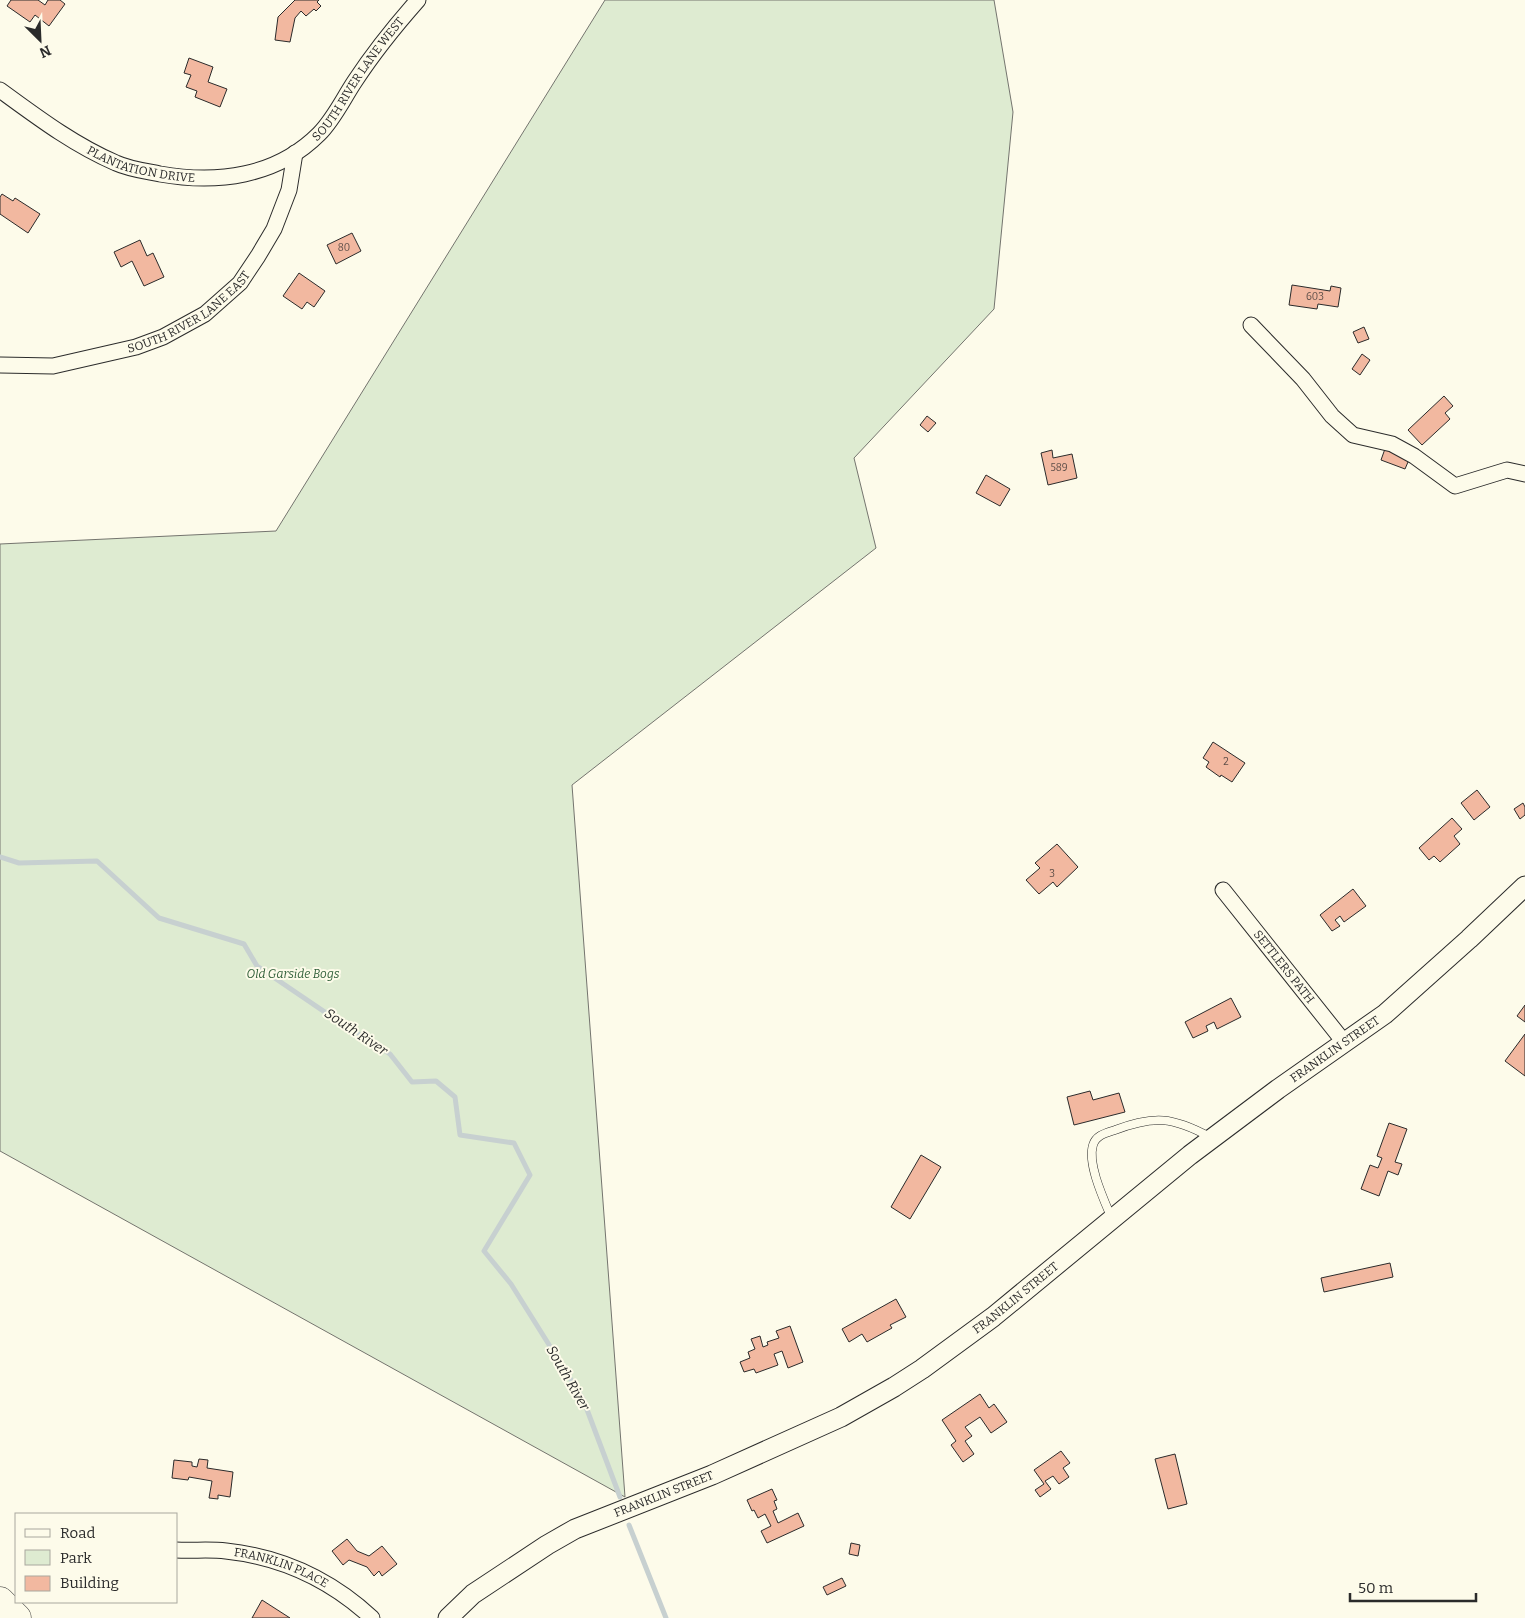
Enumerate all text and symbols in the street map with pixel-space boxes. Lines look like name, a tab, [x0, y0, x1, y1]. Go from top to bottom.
north arrow	[15, 15, 65, 65]
street label: SOUTH RIVER LANE WEST	[309, 15, 407, 144]
text: N	[37, 41, 53, 61]
street label: PLANTATION DRIVE	[84, 143, 195, 185]
house number: 80	[338, 242, 350, 254]
street label: SOUTH RIVER LANE EAST	[126, 268, 253, 356]
house number: 603	[1306, 291, 1324, 303]
house number: 589	[1050, 462, 1068, 474]
house number: 2	[1223, 756, 1229, 768]
house number: 3	[1049, 868, 1055, 880]
street label: SETTLERS PATH	[1251, 927, 1317, 1006]
park label: Old Garside Bogs	[247, 967, 340, 981]
water label: South River	[321, 1005, 392, 1060]
street label: FRANKLIN STREET	[1288, 1013, 1382, 1085]
street label: FRANKLIN STREET	[970, 1259, 1061, 1336]
water label: South River	[543, 1343, 594, 1415]
street label: FRANKLIN STREET	[612, 1468, 715, 1520]
legend	[15, 1513, 178, 1603]
text: Road	[60, 1524, 95, 1542]
street label: FRANKLIN PLACE	[233, 1545, 331, 1591]
text: Park	[60, 1549, 92, 1567]
scale bar	[1350, 1570, 1476, 1602]
text: Building	[60, 1574, 119, 1592]
text: 50 m	[1358, 1579, 1394, 1597]

